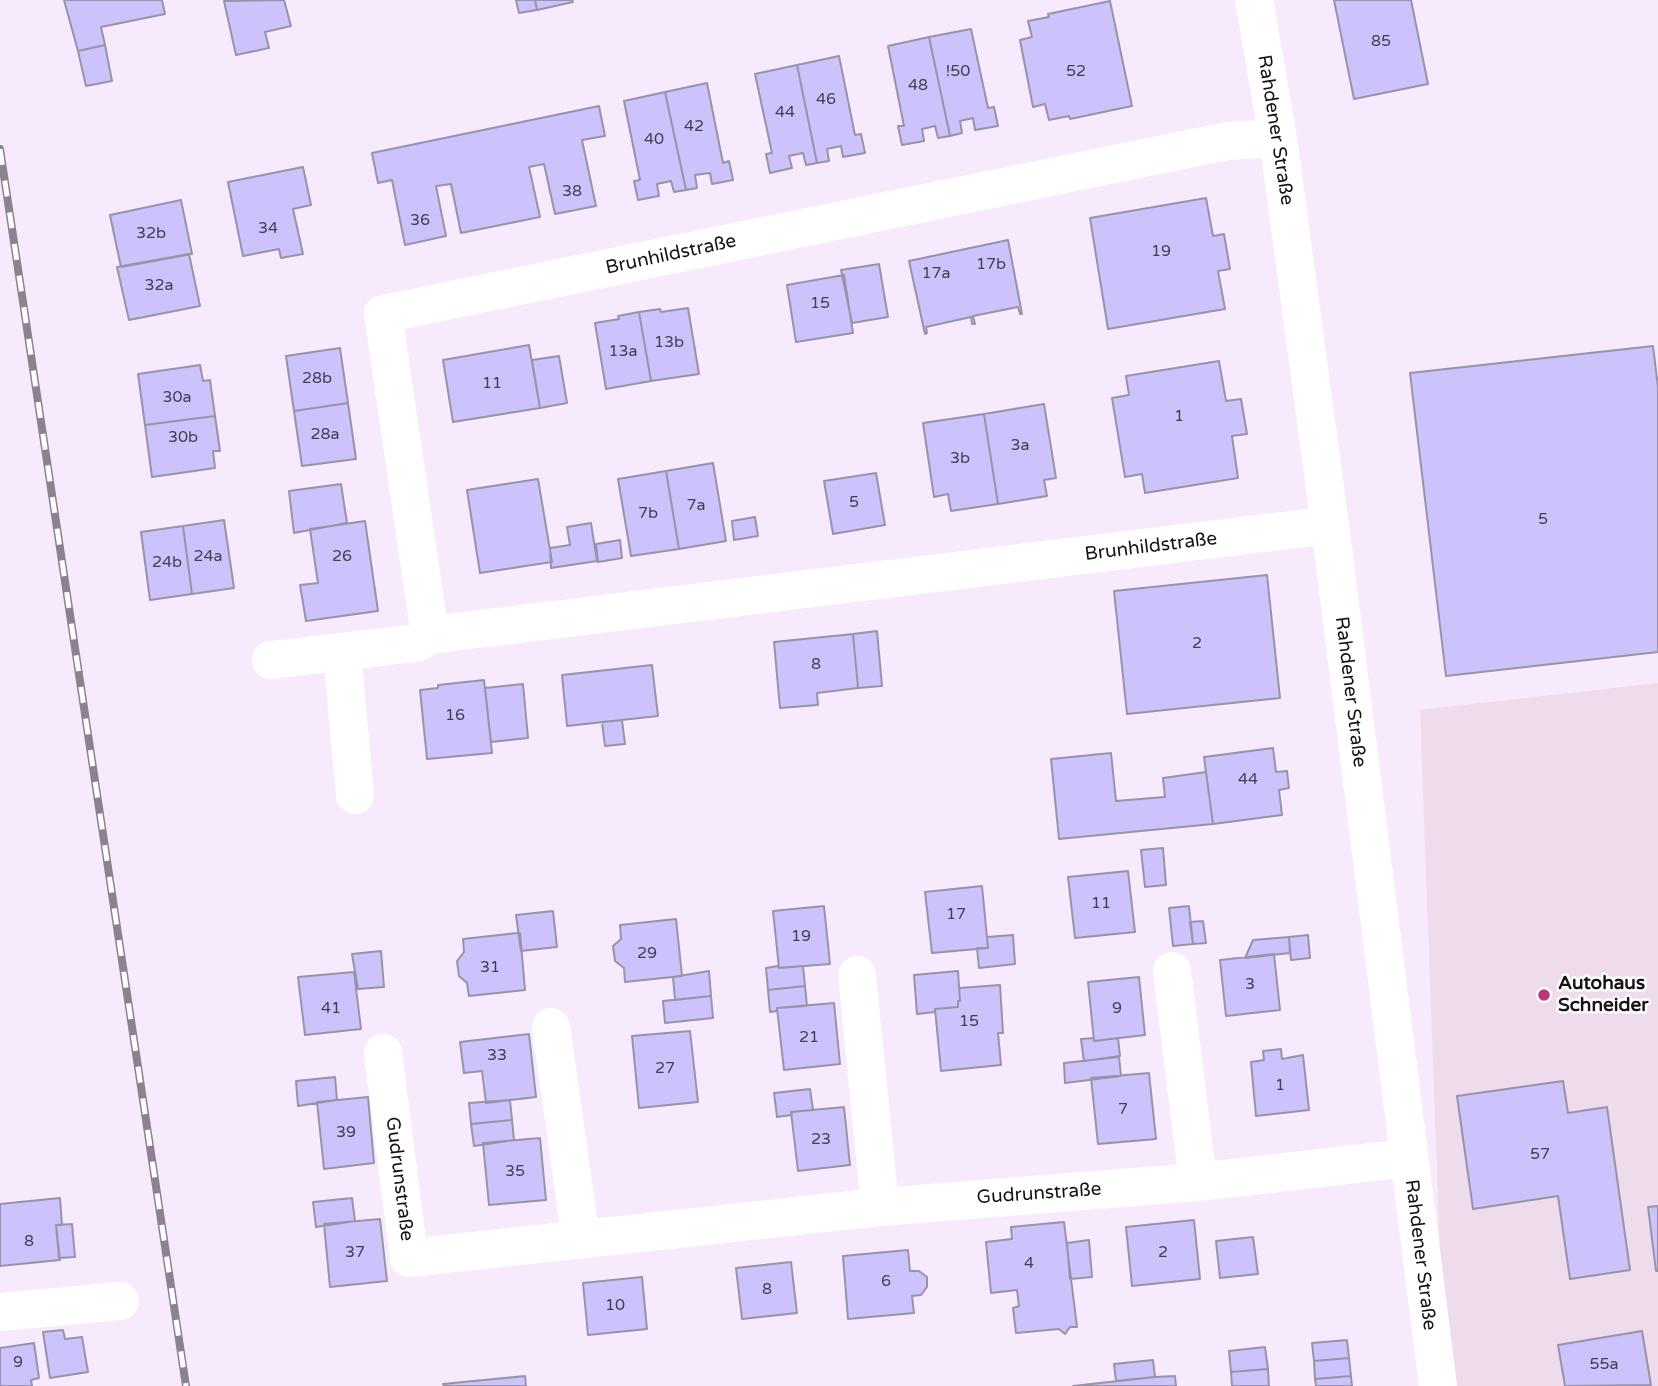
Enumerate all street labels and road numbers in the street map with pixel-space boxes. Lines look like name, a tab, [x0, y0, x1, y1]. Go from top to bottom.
street label: Rahdener Straße	[1252, 53, 1298, 207]
street label: Brunhildstraße	[604, 230, 738, 280]
street label: Brunhildstraße	[1084, 528, 1218, 566]
street label: Rahdener Straße	[1329, 615, 1371, 769]
street label: Gudrunstraße	[380, 1116, 418, 1242]
street label: Gudrunstraße	[976, 1178, 1102, 1210]
street label: Rahdener Straße	[1399, 1178, 1441, 1332]

